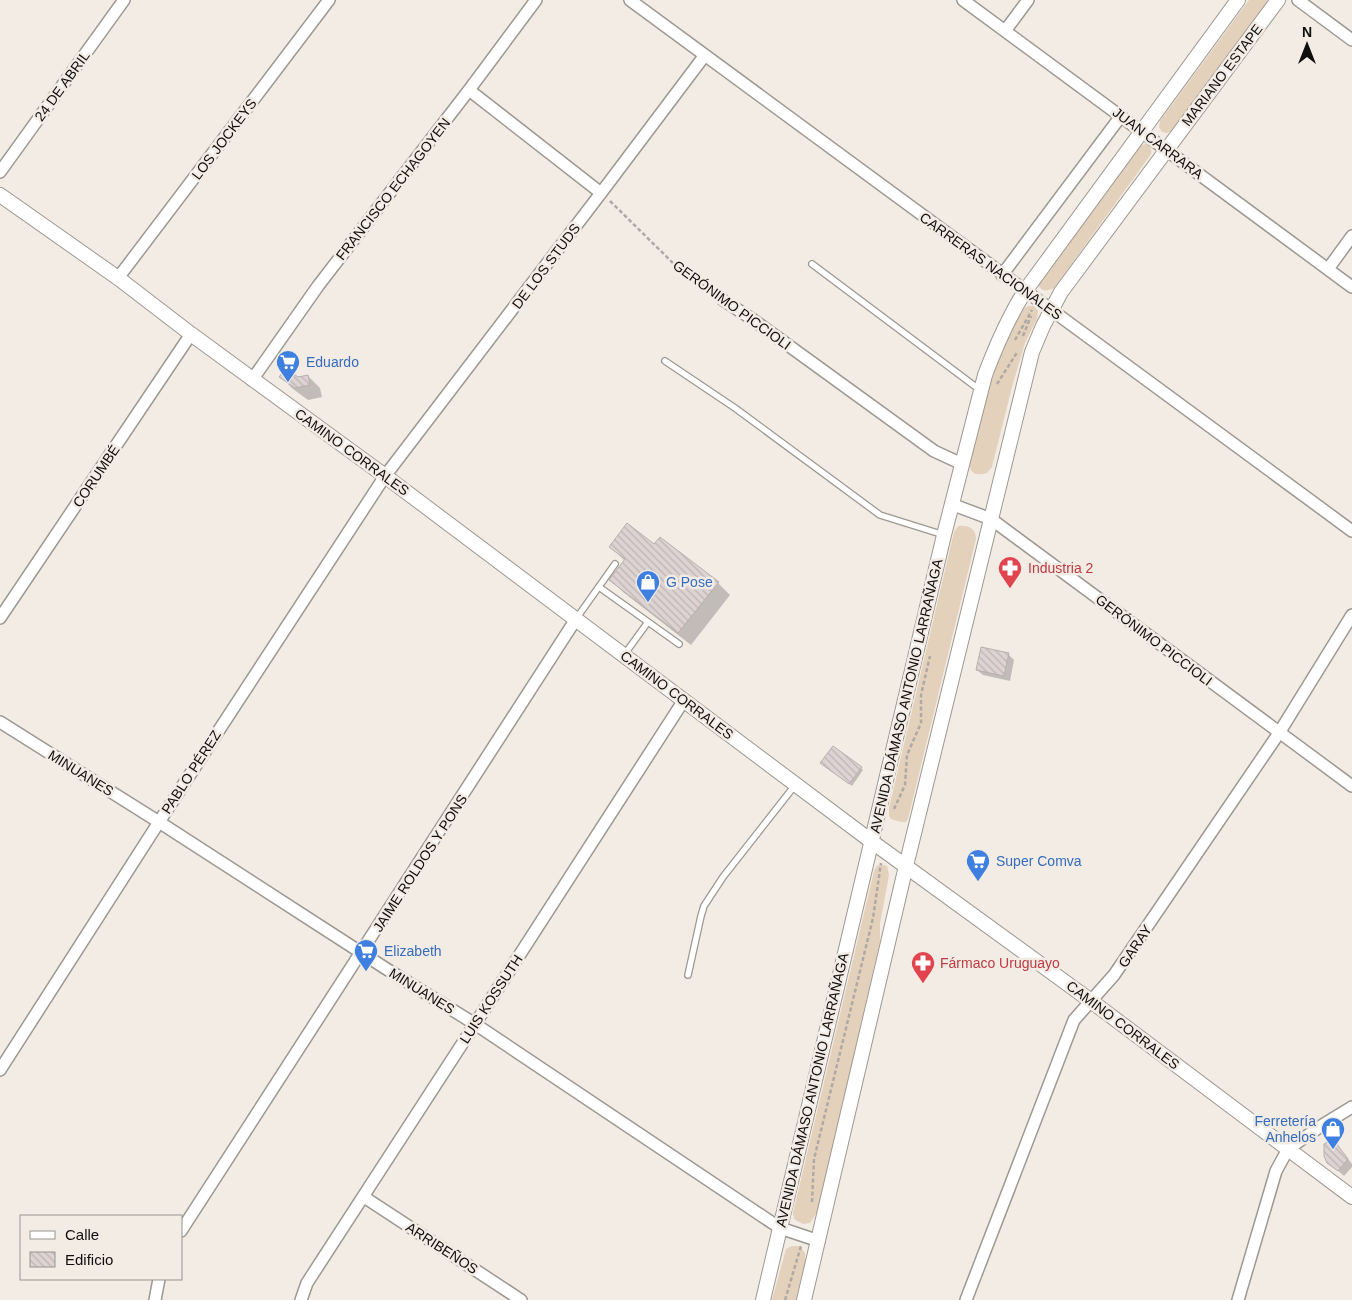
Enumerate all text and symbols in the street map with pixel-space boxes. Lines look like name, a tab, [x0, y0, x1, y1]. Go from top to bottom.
north arrow	[1282, 20, 1332, 70]
street label: MARIANO ESTAPE	[1178, 21, 1266, 129]
text: N	[1302, 24, 1312, 40]
street label: 24 DE ABRIL	[31, 48, 93, 124]
street label: LOS JOCKEYS	[188, 95, 260, 183]
street label: JUAN CARRARA	[1110, 104, 1207, 183]
street label: FRANCISCO ECHAGOYEN	[333, 115, 453, 263]
street label: CARRERAS NACIONALES	[917, 209, 1065, 323]
street label: DE LOS STUDS	[509, 220, 583, 312]
street label: GERÓNIMO PICCIOLI	[670, 257, 794, 353]
supermarket icon: Eduardo	[275, 349, 301, 383]
place label: Eduardo	[306, 354, 359, 370]
street label: CAMINO CORRALES	[292, 405, 412, 499]
street label: CORUMBÉ	[69, 442, 123, 510]
pharmacy icon: Industria 2	[997, 555, 1023, 589]
street label: AVENIDA DÁMASO ANTONIO LARRAÑAGA	[867, 557, 946, 835]
place label: Industria 2	[1028, 560, 1094, 576]
shop icon: G Pose	[635, 569, 661, 603]
place label: G Pose	[666, 574, 713, 590]
street label: GERÓNIMO PICCIOLI	[1093, 591, 1215, 689]
street label: CAMINO CORRALES	[618, 647, 736, 743]
street label: PABLO PÉREZ	[158, 727, 224, 817]
street label: MINUANES	[45, 747, 117, 799]
street label: JAIME ROLDOS Y PONS	[370, 791, 470, 935]
supermarket icon: Super Comva	[965, 848, 991, 882]
place label: Super Comva	[996, 853, 1082, 869]
street label: GARAY	[1115, 921, 1155, 970]
supermarket icon: Elizabeth	[353, 938, 379, 972]
place label: Elizabeth	[384, 943, 442, 959]
pharmacy icon: Fármaco Uruguayo	[910, 950, 936, 984]
street label: AVENIDA DÁMASO ANTONIO LARRAÑAGA	[773, 951, 852, 1229]
street label: LUIS KOSSUTH	[456, 952, 526, 1046]
place label: Fármaco Uruguayo	[940, 955, 1060, 971]
street label: MINUANES	[386, 965, 458, 1017]
street label: CAMINO CORRALES	[1064, 977, 1182, 1073]
place label: Ferretería Anhelos	[1255, 1113, 1316, 1145]
shop icon: Ferretería Anhelos	[1320, 1116, 1346, 1150]
legend	[20, 1215, 182, 1280]
street label: ARRIBEÑOS	[403, 1219, 481, 1277]
text: Calle	[65, 1226, 99, 1243]
text: Edificio	[65, 1251, 113, 1268]

